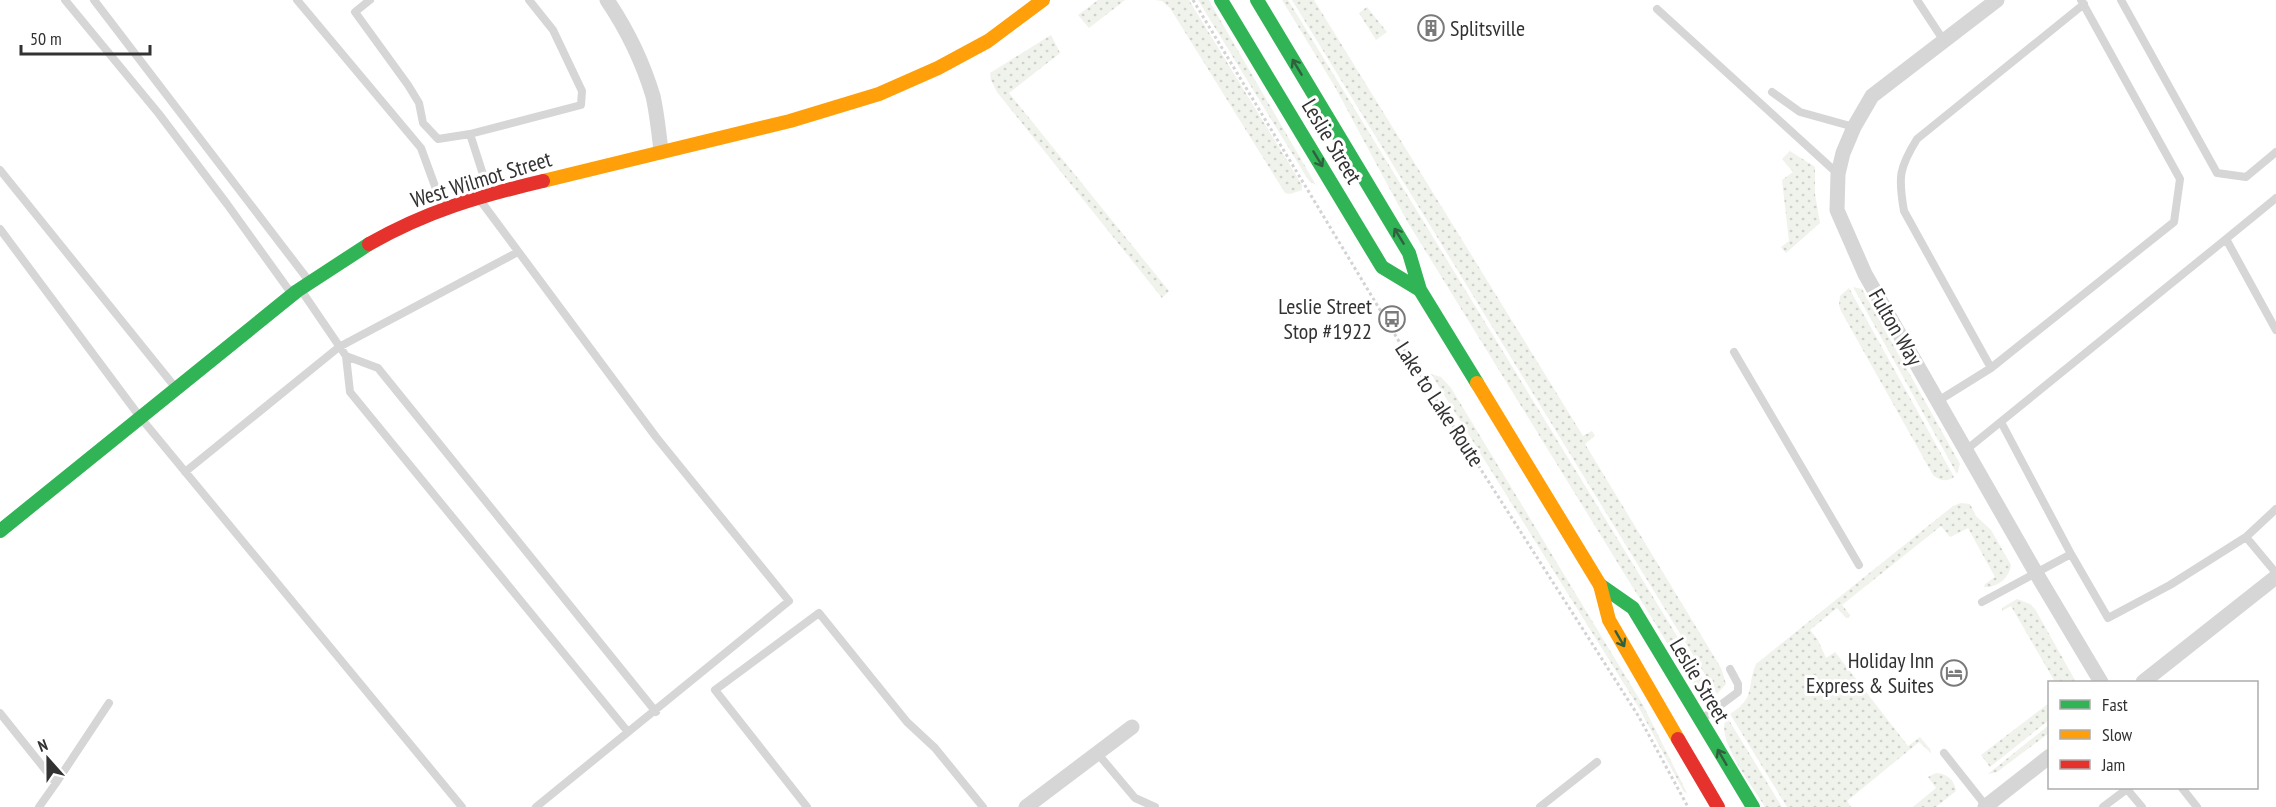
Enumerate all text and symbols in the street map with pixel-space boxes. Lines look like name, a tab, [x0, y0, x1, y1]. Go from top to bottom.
building icon: Splitsville	[1416, 13, 1446, 43]
place label: Splitsville	[1450, 14, 1525, 42]
scale bar	[21, 18, 150, 56]
text: 50 m	[30, 27, 62, 50]
one-way arrow	[1291, 59, 1303, 76]
street label: Leslie Street	[1296, 94, 1368, 188]
street label: West Wilmot Street	[407, 144, 555, 214]
one-way arrow	[1313, 150, 1324, 168]
one-way arrow	[1392, 228, 1404, 245]
street label: Fulton Way	[1863, 284, 1930, 371]
place label: Leslie Street Stop #1922	[1278, 292, 1372, 345]
bus stop icon: Leslie Street Stop #1922	[1377, 304, 1407, 334]
street label: Lake to Lake Route	[1389, 336, 1491, 472]
one-way arrow	[1614, 630, 1626, 647]
street label: Leslie Street	[1664, 633, 1736, 727]
place label: Holiday Inn Express & Suites	[1806, 646, 1934, 699]
hotel icon: Holiday Inn Express & Suites	[1939, 658, 1969, 688]
legend	[2048, 681, 2258, 789]
text: Fast	[2102, 693, 2128, 716]
text: Slow	[2102, 723, 2133, 746]
north arrow	[18, 729, 78, 789]
text: N	[35, 734, 50, 756]
one-way arrow	[1716, 749, 1728, 766]
text: Jam	[2101, 753, 2125, 776]

